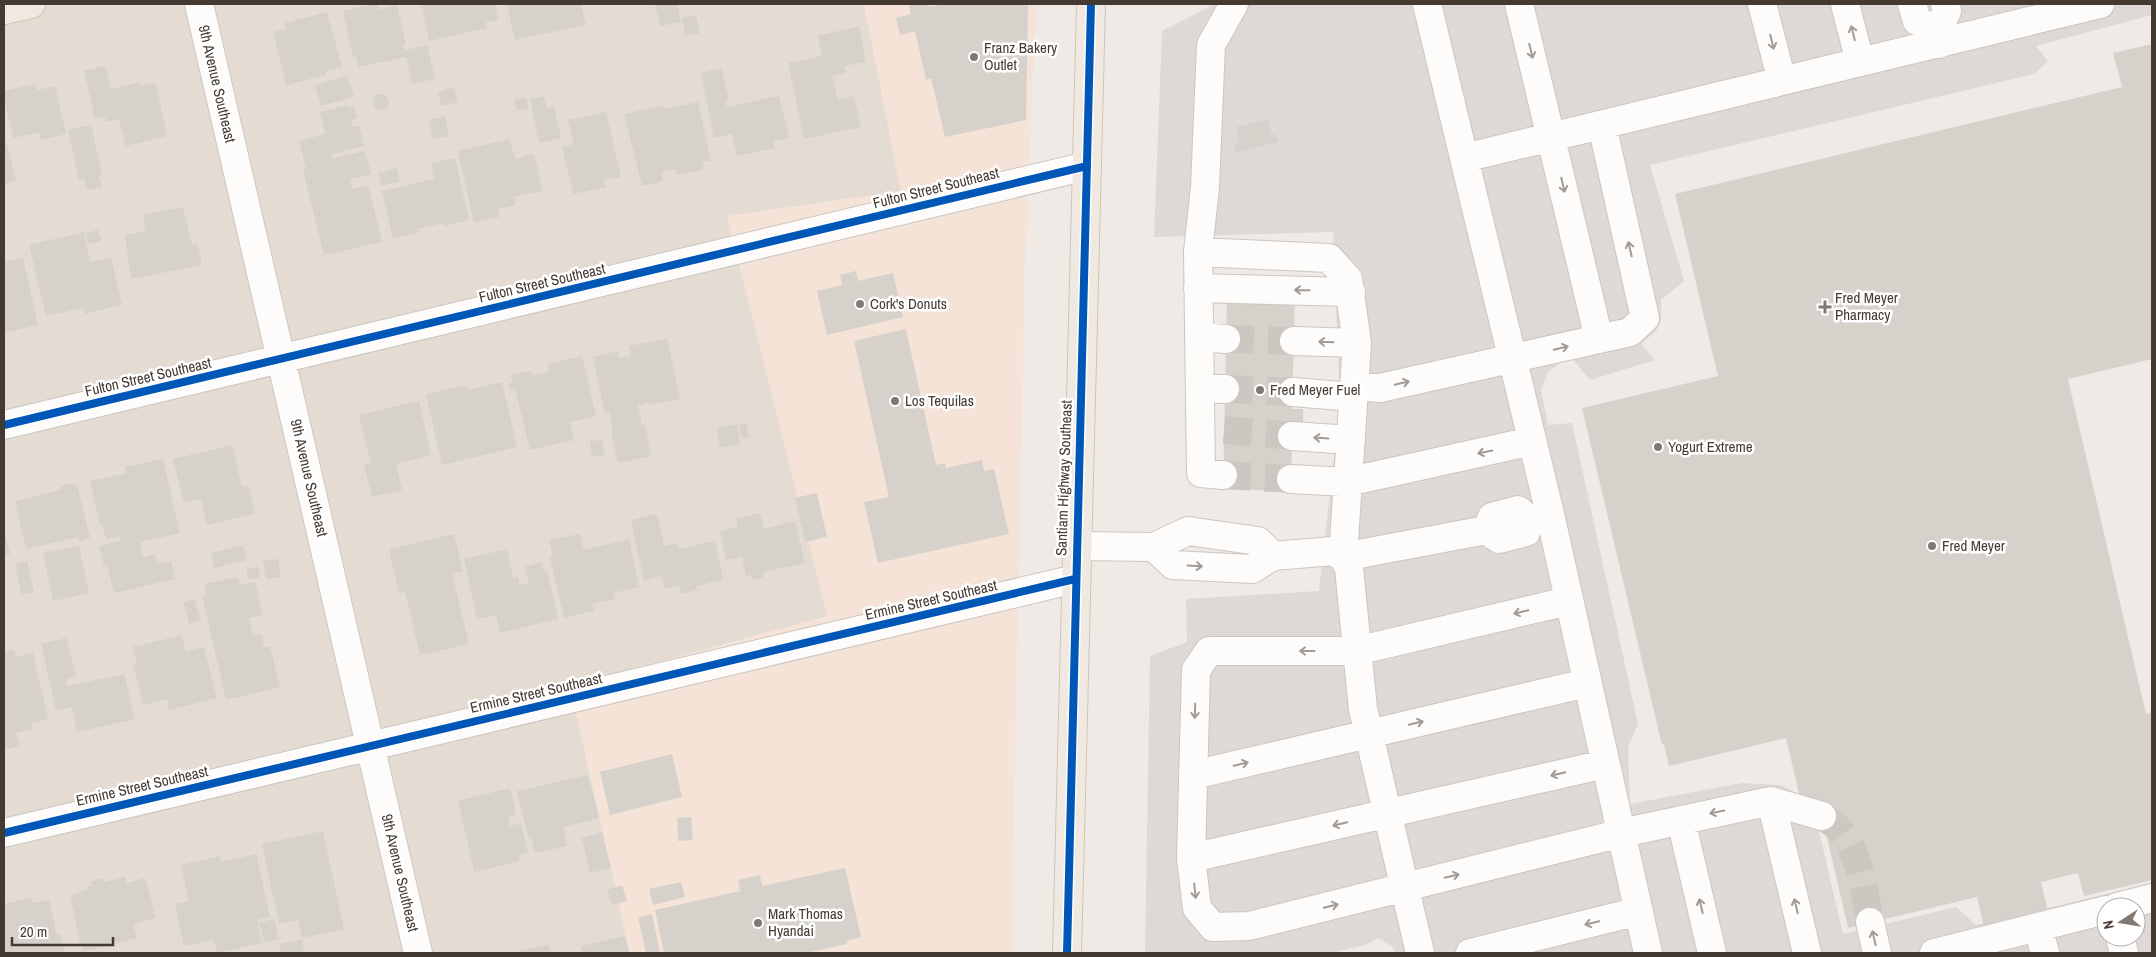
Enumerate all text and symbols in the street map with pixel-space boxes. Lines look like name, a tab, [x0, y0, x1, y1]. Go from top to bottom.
street label: 9th Avenue Southeast	[194, 23, 241, 145]
one-way arrow	[1848, 26, 1857, 42]
one-way arrow	[1768, 34, 1777, 50]
place label: Franz Bakery Outlet	[984, 37, 1058, 75]
one-way arrow	[1527, 43, 1536, 59]
marker: Franz Bakery Outlet	[968, 51, 980, 63]
street label: Fulton Street Southeast	[871, 162, 1002, 213]
one-way arrow	[1559, 176, 1568, 192]
one-way arrow	[1625, 241, 1634, 257]
street label: Fulton Street Southeast	[477, 258, 608, 307]
one-way arrow	[1294, 286, 1310, 295]
place label: Fred Meyer Pharmacy	[1835, 287, 1898, 325]
place label: Cork's Donuts	[870, 293, 947, 314]
marker: Cork's Donuts	[854, 298, 866, 310]
marker: Fred Meyer Pharmacy	[1819, 301, 1831, 313]
one-way arrow	[1318, 337, 1334, 347]
one-way arrow	[1552, 342, 1568, 352]
street label: Fulton Street Southeast	[83, 352, 214, 401]
one-way arrow	[1394, 378, 1410, 387]
place label: Fred Meyer Fuel	[1270, 379, 1360, 400]
marker: Fred Meyer Fuel	[1254, 384, 1266, 396]
place label: Los Tequilas	[905, 390, 974, 411]
marker: Los Tequilas	[889, 395, 901, 407]
street label: Santiam Highway Southeast	[1050, 399, 1077, 556]
street label: 9th Avenue Southeast	[286, 417, 333, 539]
one-way arrow	[1314, 433, 1330, 442]
place label: Yogurt Extreme	[1668, 436, 1753, 457]
marker: Yogurt Extreme	[1652, 441, 1664, 453]
one-way arrow	[1477, 448, 1493, 457]
place label: Fred Meyer	[1942, 535, 2005, 556]
marker: Fred Meyer	[1926, 540, 1938, 552]
one-way arrow	[1187, 562, 1203, 571]
street label: Ermine Street Southeast	[863, 574, 999, 625]
one-way arrow	[1513, 608, 1529, 617]
one-way arrow	[1299, 646, 1316, 656]
street label: Ermine Street Southeast	[468, 667, 604, 718]
one-way arrow	[1190, 703, 1200, 719]
one-way arrow	[1408, 718, 1424, 727]
one-way arrow	[1232, 759, 1248, 768]
street label: Ermine Street Southeast	[74, 760, 210, 811]
one-way arrow	[1550, 770, 1566, 779]
one-way arrow	[1710, 808, 1726, 817]
street label: 9th Avenue Southeast	[377, 812, 424, 934]
one-way arrow	[1332, 820, 1348, 829]
one-way arrow	[1444, 871, 1460, 880]
one-way arrow	[1190, 883, 1200, 899]
north arrow	[2096, 897, 2146, 947]
one-way arrow	[1696, 898, 1705, 914]
one-way arrow	[1791, 898, 1800, 914]
one-way arrow	[1322, 901, 1338, 910]
place label: Mark Thomas Hyandai	[768, 903, 843, 941]
scale bar	[12, 914, 114, 946]
marker: Mark Thomas Hyandai	[752, 917, 764, 929]
one-way arrow	[1584, 919, 1600, 928]
text: N	[2099, 919, 2118, 931]
text: 20 m	[20, 921, 47, 942]
one-way arrow	[1869, 930, 1878, 946]

